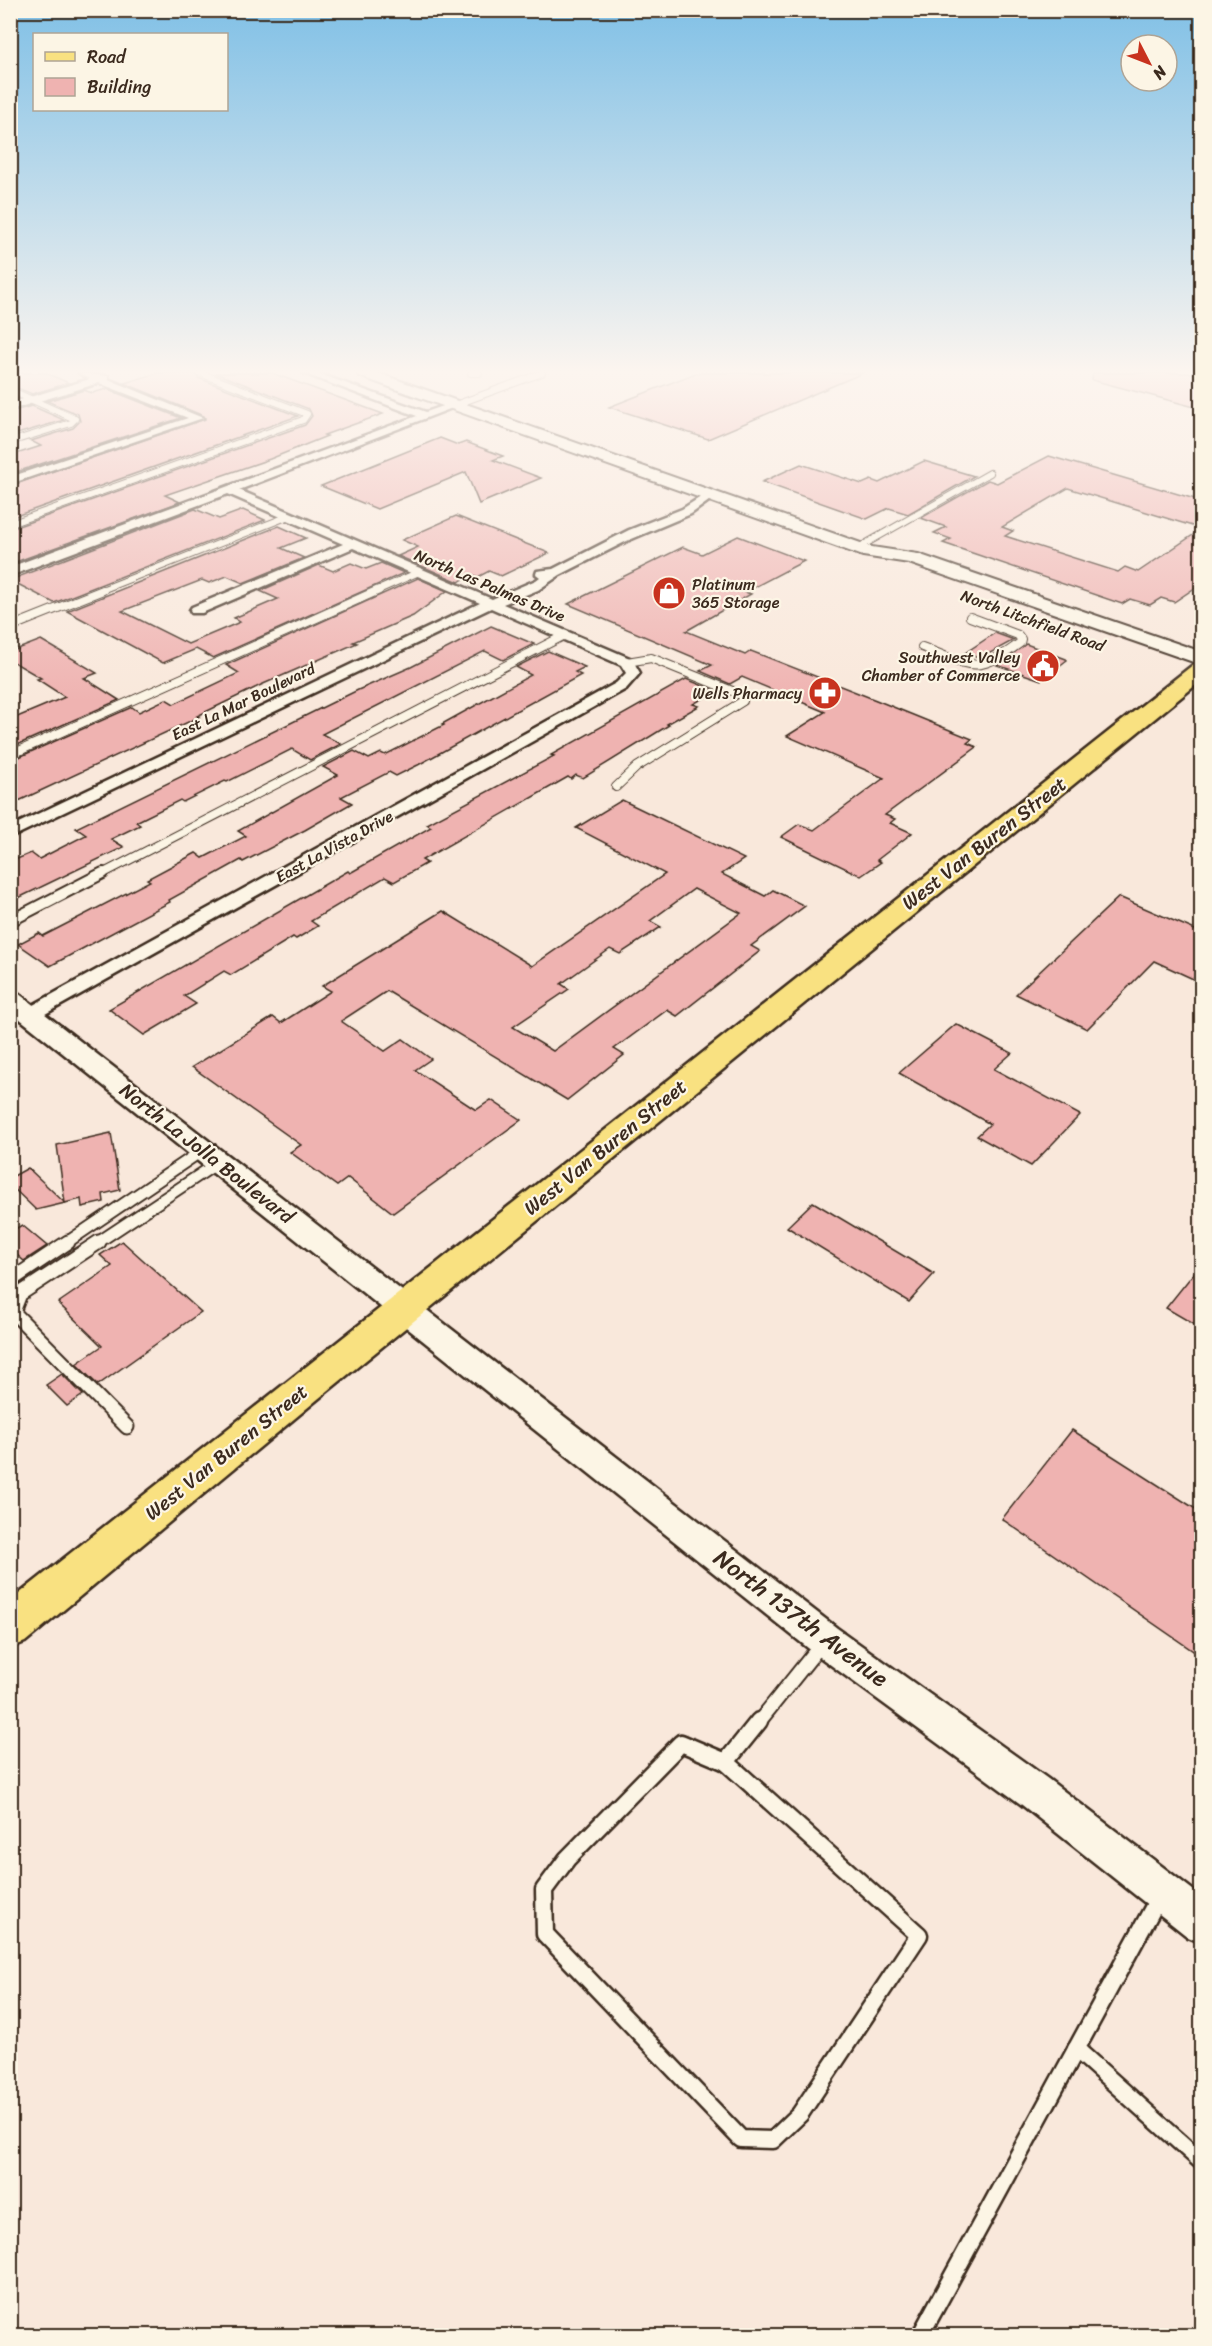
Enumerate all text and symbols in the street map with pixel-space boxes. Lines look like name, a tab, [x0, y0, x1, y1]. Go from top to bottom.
legend	[33, 33, 228, 111]
north arrow	[1119, 33, 1179, 93]
text: Road	[87, 41, 127, 73]
text: N	[1145, 58, 1175, 87]
text: Building	[87, 71, 151, 103]
street label: North Las Palmas Drive	[410, 541, 570, 630]
place label: Platinum 365 Storage	[692, 570, 780, 617]
shop icon: Platinum 365 Storage	[651, 575, 687, 611]
street label: North Litchfield Road	[957, 581, 1110, 661]
place label: Southwest Valley Chamber of Commerce	[862, 643, 1021, 690]
public building icon: Southwest Valley Chamber of Commerce	[1025, 648, 1061, 684]
street label: East La Mar Boulevard	[166, 653, 322, 749]
pharmacy icon: Wells Pharmacy	[807, 675, 843, 711]
place label: Wells Pharmacy	[693, 679, 803, 708]
street label: West Van Buren Street	[894, 767, 1075, 919]
street label: East La Vista Drive	[270, 802, 399, 891]
street label: West Van Buren Street	[516, 1070, 695, 1225]
street label: North La Jolla Boulevard	[111, 1074, 303, 1234]
street label: West Van Buren Street	[137, 1375, 316, 1530]
street label: North 137th Avenue	[704, 1538, 898, 1699]

